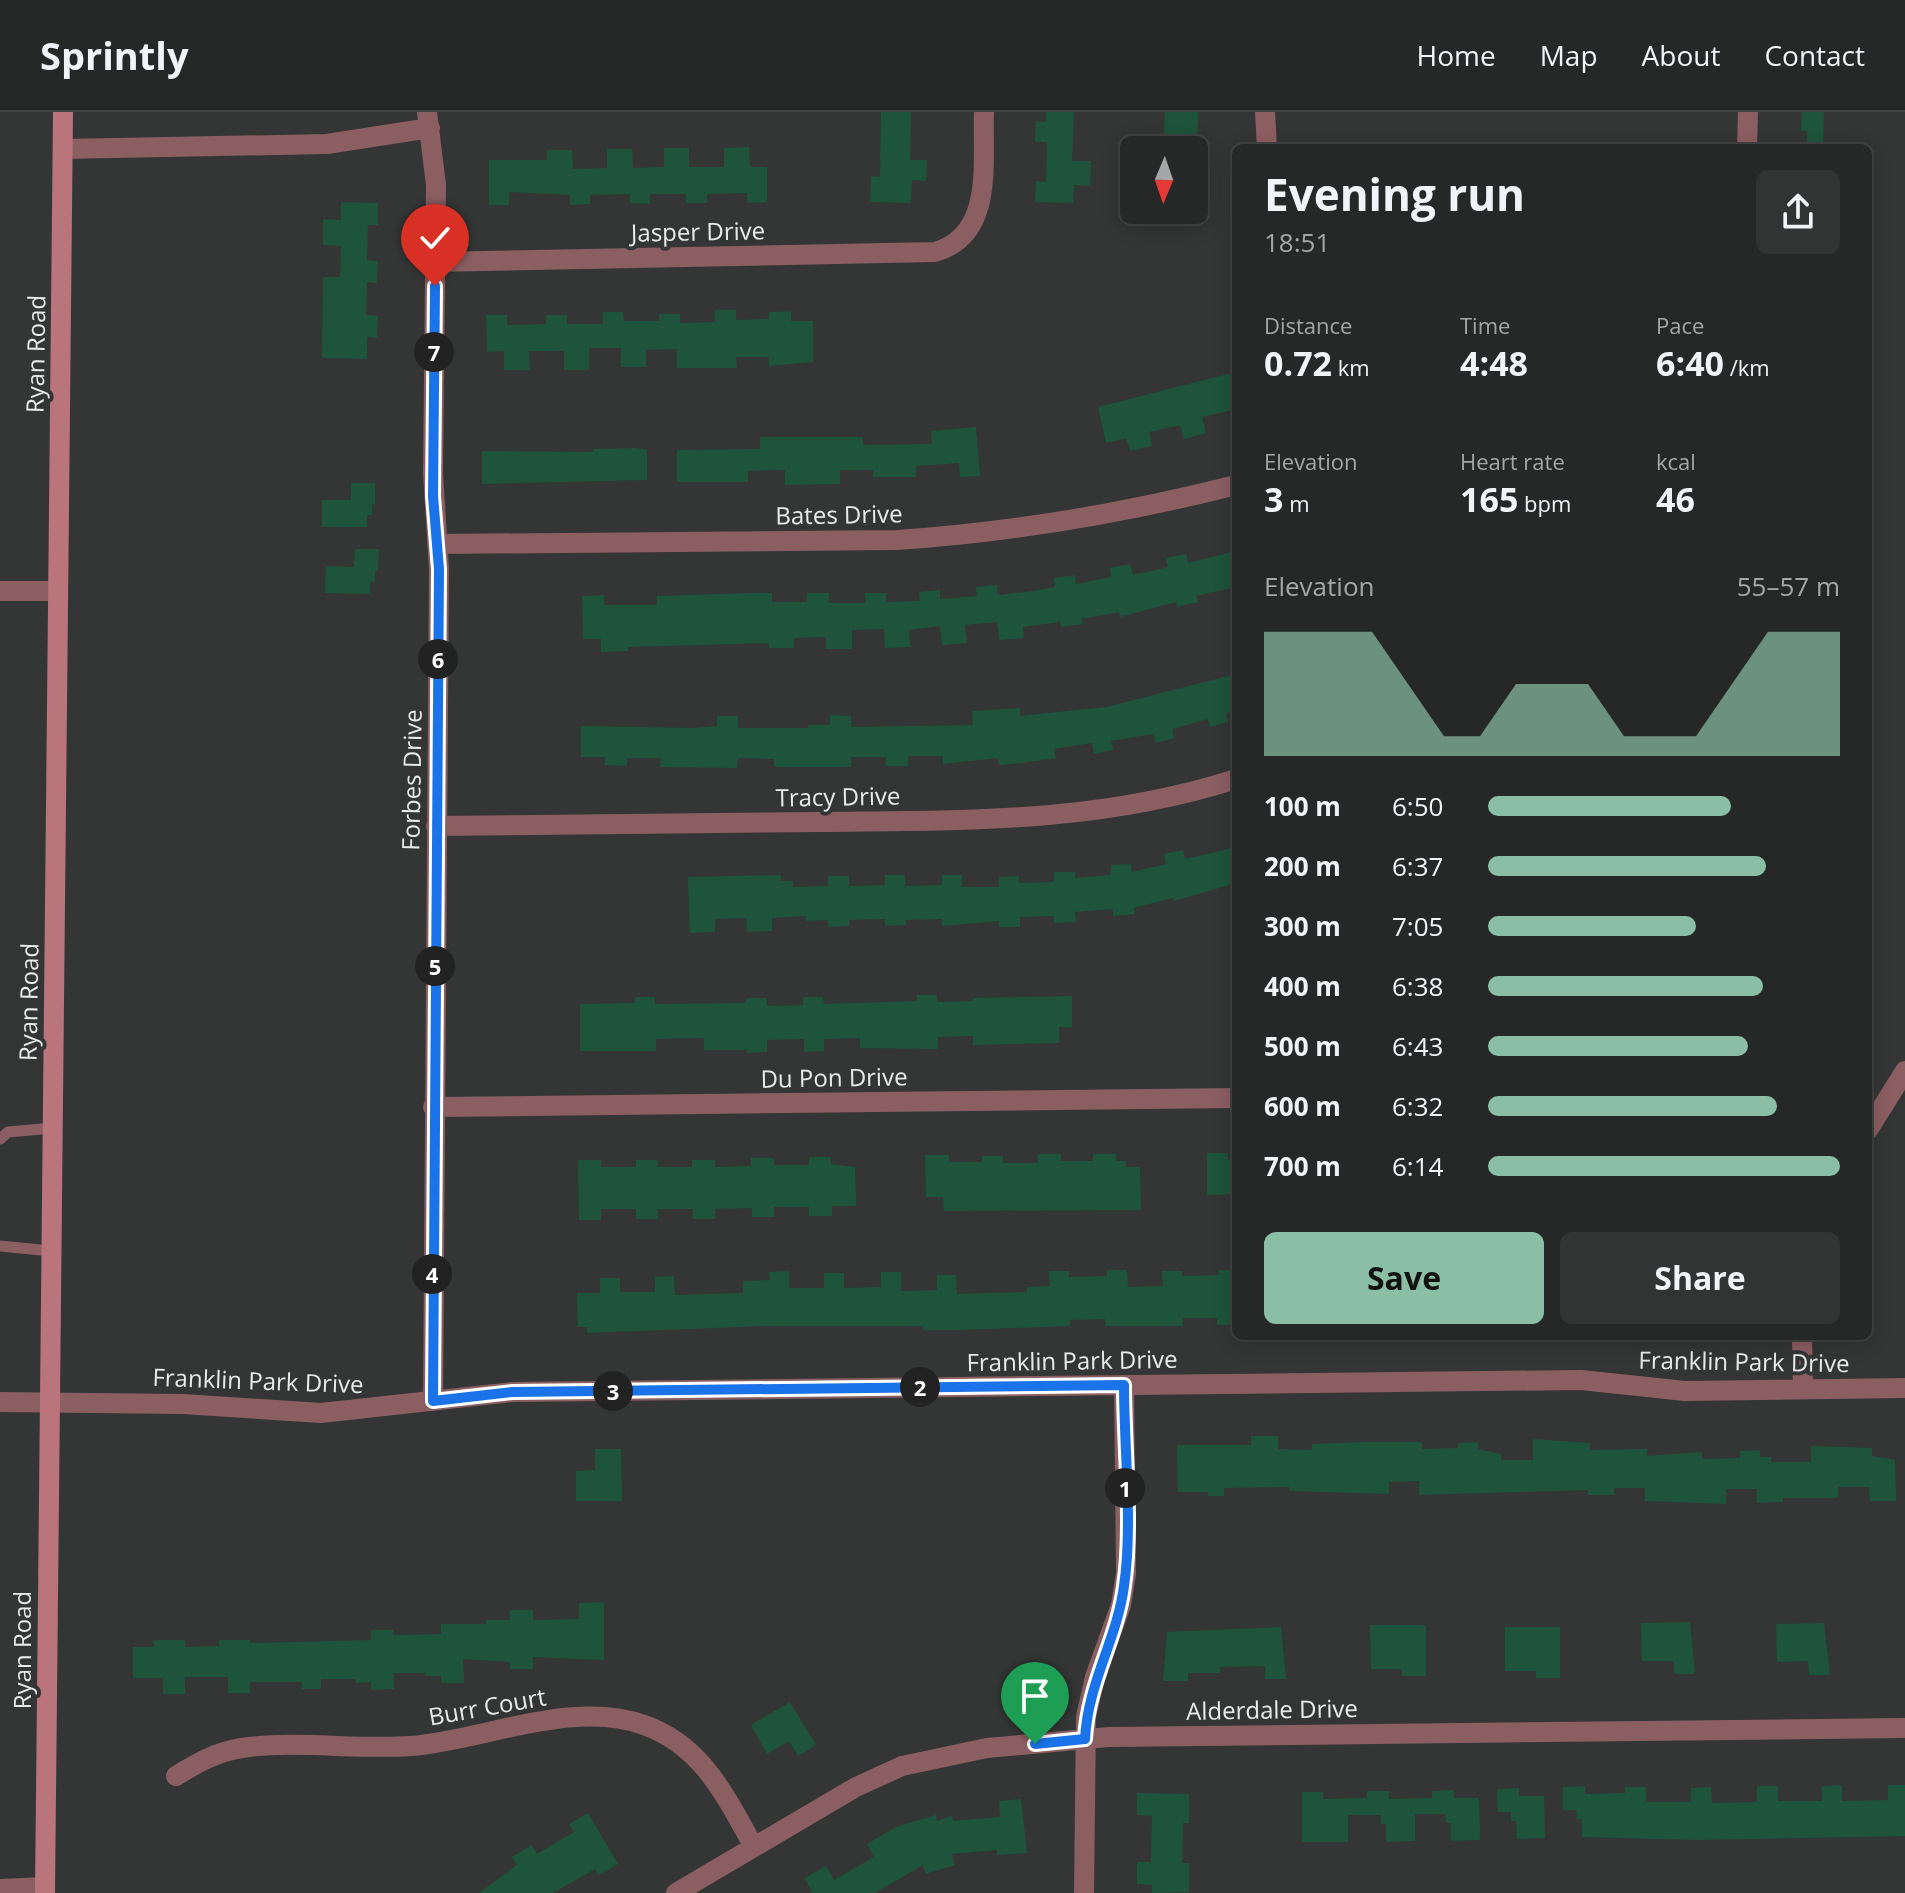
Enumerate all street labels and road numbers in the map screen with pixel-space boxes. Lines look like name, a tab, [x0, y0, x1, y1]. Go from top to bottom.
street label: Jasper Drive	[629, 213, 765, 249]
street label: Ryan Road	[17, 295, 53, 413]
street label: Bates Drive	[775, 496, 903, 532]
street label: Forbes Drive	[393, 709, 429, 851]
street label: Tracy Drive	[775, 778, 901, 814]
street label: Ryan Road	[10, 943, 46, 1061]
street label: Du Pon Drive	[760, 1059, 908, 1095]
street label: Franklin Park Drive	[966, 1342, 1178, 1378]
street label: Franklin Park Drive	[1638, 1343, 1850, 1379]
street label: Franklin Park Drive	[152, 1360, 364, 1400]
street label: Ryan Road	[5, 1591, 38, 1709]
street label: Burr Court	[426, 1679, 548, 1733]
street label: Alderdale Drive	[1186, 1691, 1358, 1727]

